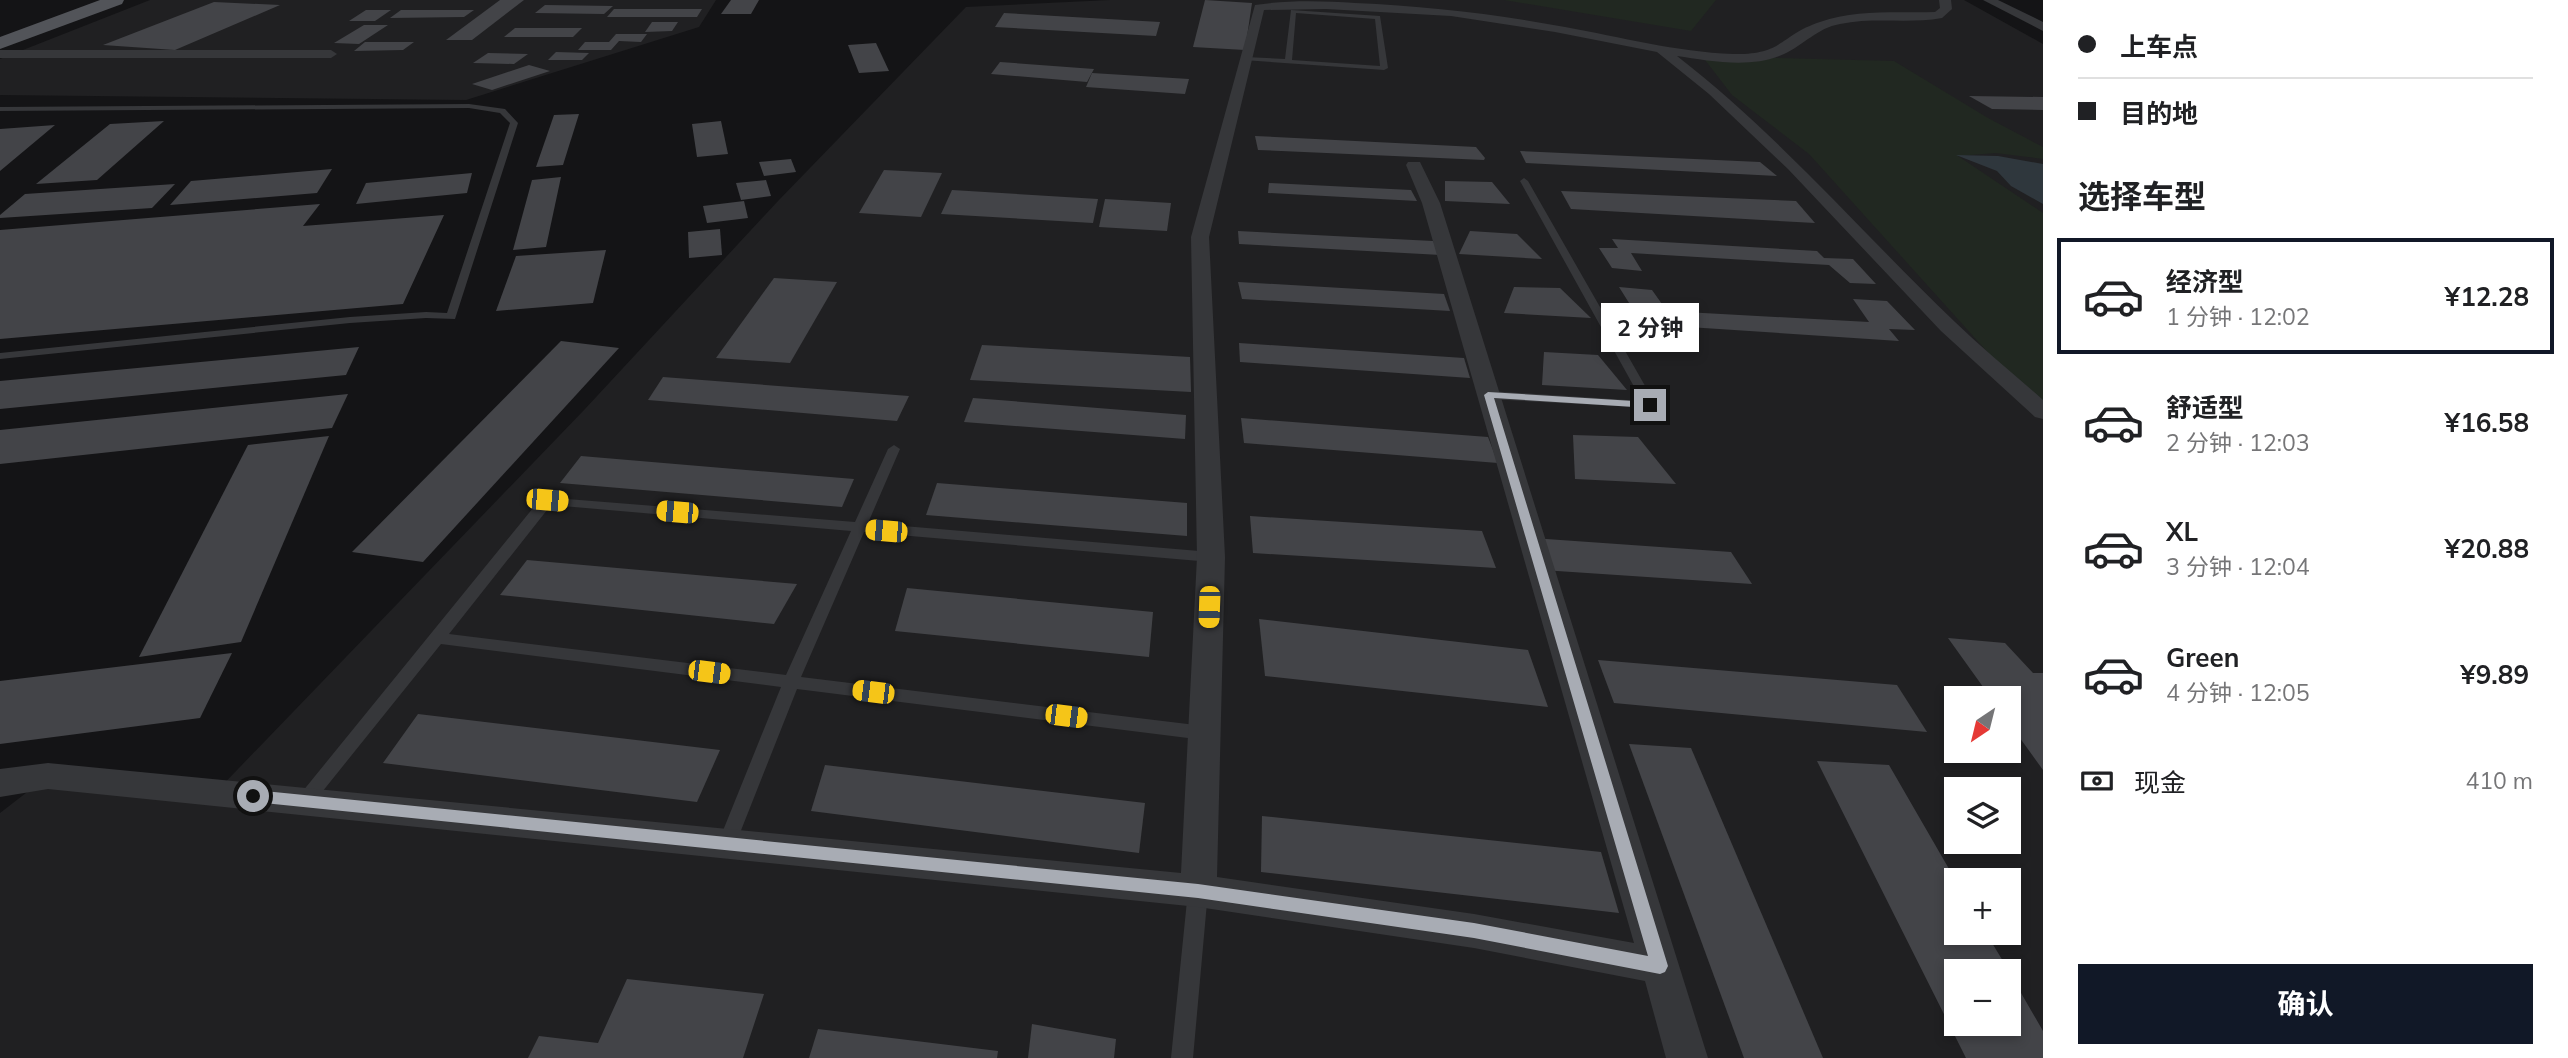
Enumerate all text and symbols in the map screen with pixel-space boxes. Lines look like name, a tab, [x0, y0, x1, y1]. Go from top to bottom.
text: 上车点	[2120, 30, 2198, 63]
text: 目的地	[2120, 97, 2198, 130]
text: 选择车型	[2078, 176, 2206, 216]
icon: car	[2082, 265, 2145, 328]
text: 经济型	[2166, 265, 2244, 298]
text: ¥12.28	[2445, 280, 2529, 313]
text: 1 分钟 · 12:02	[2166, 302, 2310, 331]
callout: 2 分钟	[1601, 304, 1699, 352]
text: 2 分钟	[1617, 313, 1683, 342]
route end	[1634, 389, 1666, 421]
icon: car	[2082, 391, 2145, 454]
text: 舒适型	[2166, 391, 2244, 424]
text: ¥16.58	[2445, 406, 2529, 439]
text: 2 分钟 · 12:03	[2166, 428, 2310, 457]
car	[526, 488, 569, 512]
car	[656, 500, 699, 524]
text: XL	[2166, 515, 2198, 548]
icon: car	[2082, 517, 2145, 580]
car	[865, 519, 908, 543]
text: ¥20.88	[2445, 532, 2529, 565]
text: 3 分钟 · 12:04	[2166, 552, 2310, 581]
car	[1198, 586, 1221, 628]
text: Green	[2166, 641, 2239, 674]
icon: car	[2082, 643, 2145, 706]
text: ¥9.89	[2460, 658, 2529, 691]
car	[687, 659, 732, 685]
text: 4 分钟 · 12:05	[2166, 678, 2310, 707]
car	[851, 679, 896, 705]
north arrow	[1944, 686, 2021, 763]
map controls	[1944, 686, 2021, 1036]
car	[1044, 703, 1089, 729]
icon: cash	[2078, 762, 2116, 800]
text: 现金	[2134, 766, 2186, 799]
text: 410 m	[2465, 766, 2533, 795]
button: layers	[1944, 777, 2021, 854]
route start	[237, 780, 269, 812]
button: +	[1944, 868, 2021, 945]
button: −	[1944, 959, 2021, 1036]
button: 确认	[2078, 964, 2533, 1044]

